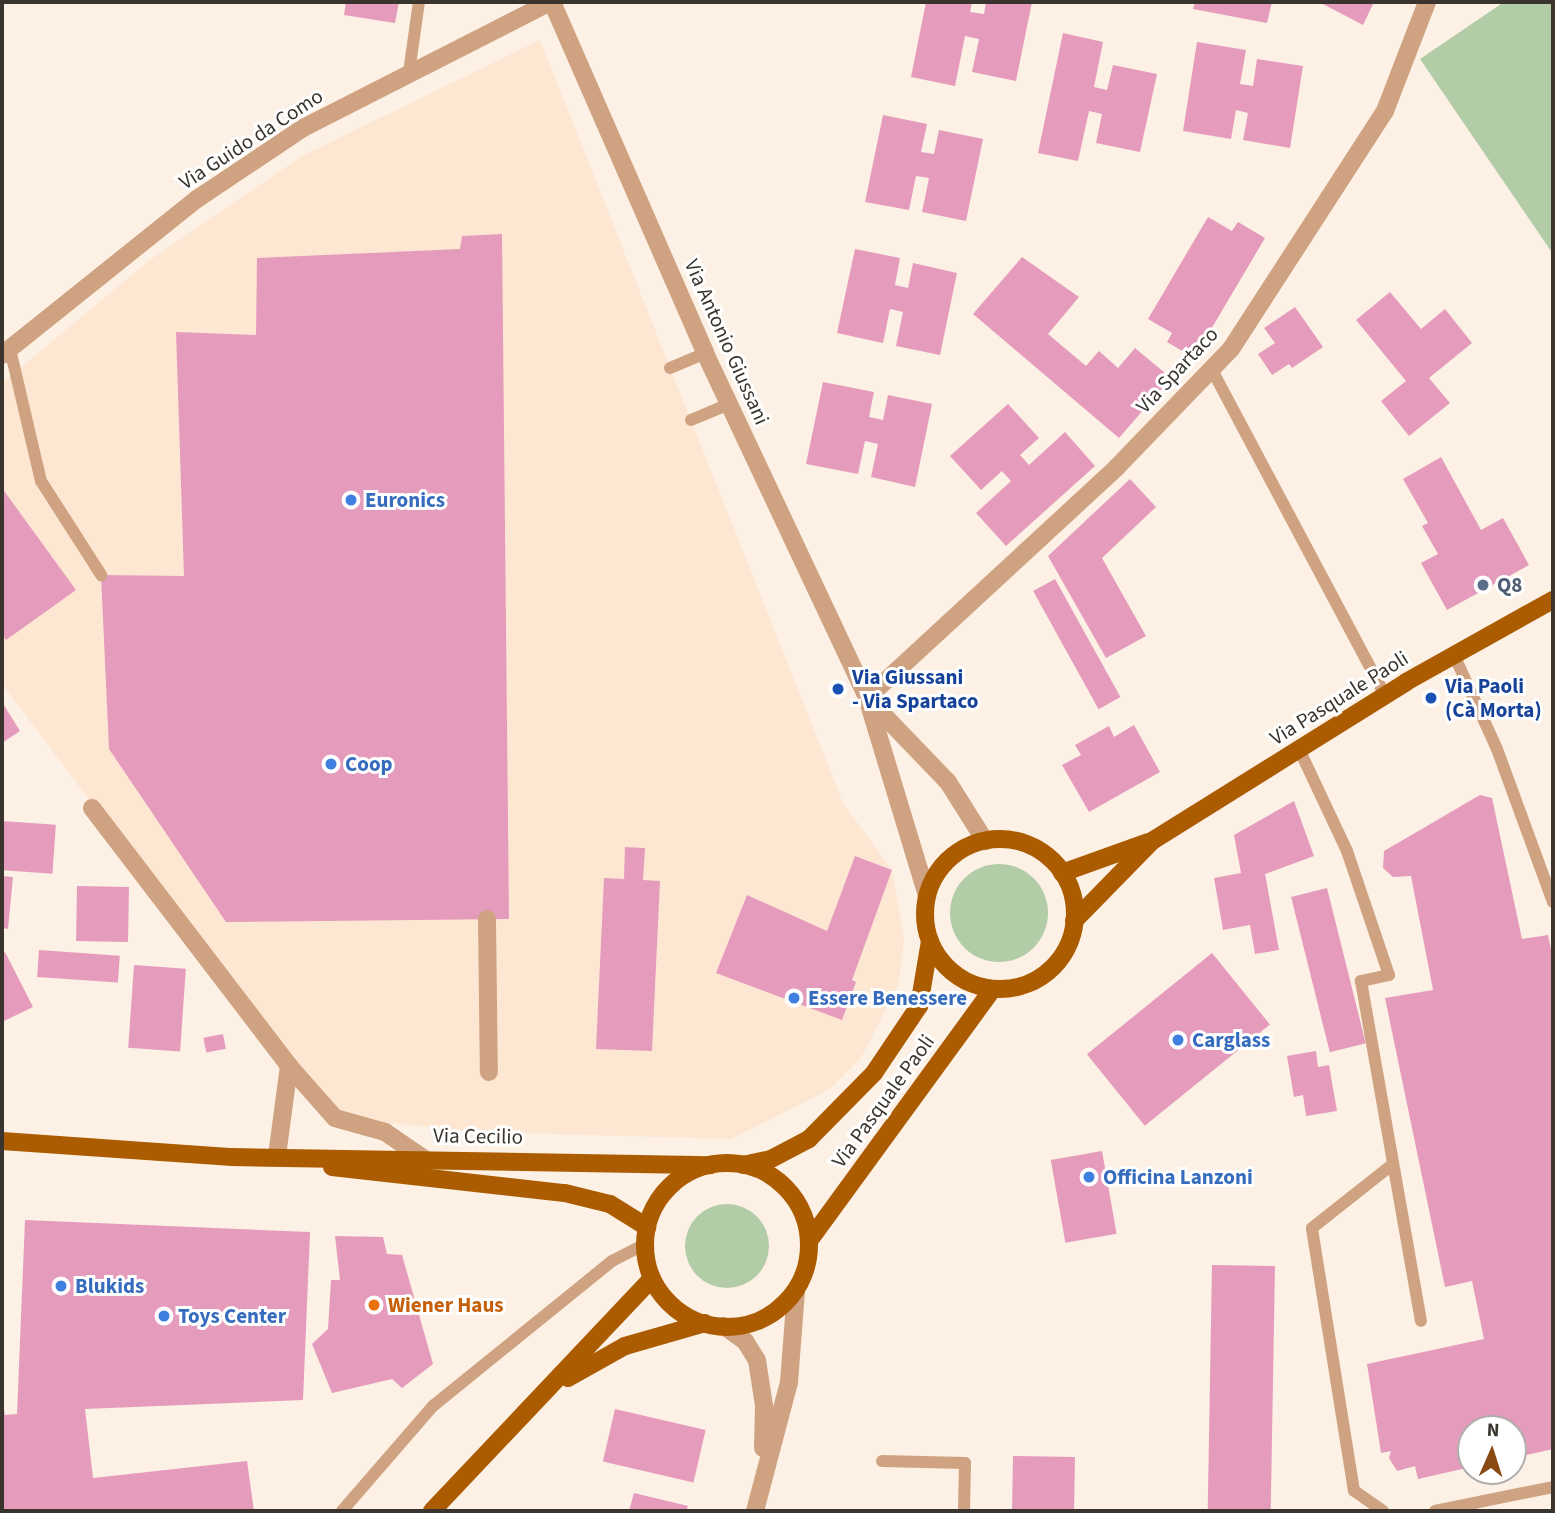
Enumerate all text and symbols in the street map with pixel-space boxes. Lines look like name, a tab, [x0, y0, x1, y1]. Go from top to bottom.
street label: Via Guido da Como	[174, 83, 328, 195]
street label: Via Antonio Giussani	[679, 255, 775, 429]
street label: Via Spartaco	[1131, 322, 1223, 418]
place label: Euronics	[365, 487, 445, 513]
marker: Euronics	[343, 492, 359, 508]
place label: Q8	[1497, 572, 1522, 598]
marker: Q8	[1475, 577, 1491, 593]
street label: Via Pasquale Paoli	[1265, 645, 1413, 751]
place label: Via Giussani - Via Spartaco	[852, 664, 978, 714]
place label: Via Paoli (Cà Morta)	[1445, 673, 1542, 723]
marker: Via Giussani - Via Spartaco	[830, 681, 846, 697]
marker: Via Paoli (Cà Morta)	[1423, 690, 1439, 706]
place label: Coop	[345, 751, 393, 777]
marker: Coop	[323, 756, 339, 772]
place label: Essere Benessere	[808, 985, 967, 1011]
marker: Essere Benessere	[786, 990, 802, 1006]
place label: Carglass	[1192, 1027, 1270, 1053]
street label: Via Pasquale Paoli	[826, 1030, 940, 1172]
marker: Carglass	[1170, 1032, 1186, 1048]
street label: Via Cecilio	[433, 1123, 523, 1149]
place label: Officina Lanzoni	[1103, 1164, 1253, 1190]
marker: Officina Lanzoni	[1081, 1169, 1097, 1185]
place label: Blukids	[75, 1273, 144, 1299]
marker: Blukids	[53, 1278, 69, 1294]
place label: Wiener Haus	[388, 1292, 504, 1318]
marker: Wiener Haus	[366, 1297, 382, 1313]
place label: Toys Center	[178, 1303, 286, 1329]
marker: Toys Center	[156, 1308, 172, 1324]
north arrow	[1457, 1415, 1527, 1485]
text: N	[1486, 1417, 1500, 1444]

